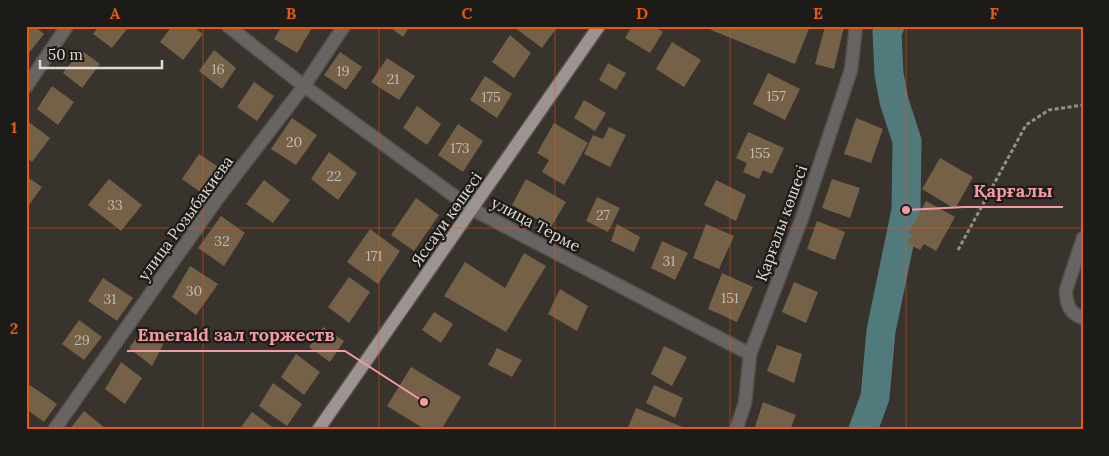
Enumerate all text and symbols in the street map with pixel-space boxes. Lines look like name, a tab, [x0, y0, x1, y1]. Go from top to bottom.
text: A	[110, 3, 121, 23]
text: B	[286, 3, 297, 23]
text: C	[461, 3, 473, 23]
text: D	[636, 3, 648, 23]
text: E	[813, 3, 823, 23]
text: F	[989, 3, 999, 23]
scale bar	[40, 38, 162, 70]
text: 50 m	[48, 45, 83, 64]
house number: 16	[211, 60, 225, 78]
house number: 19	[336, 62, 350, 80]
house number: 21	[387, 70, 399, 88]
house number: 157	[766, 87, 786, 105]
house number: 175	[481, 88, 501, 106]
text: 1	[11, 117, 17, 137]
house number: 20	[286, 133, 302, 151]
house number: 173	[450, 139, 470, 157]
house number: 155	[750, 144, 770, 162]
street label: улица Розыбакиева	[133, 152, 237, 284]
street label: Қарғалы көшесі	[751, 162, 811, 284]
house number: 22	[326, 167, 342, 185]
street label: Яссауи көшесі	[406, 168, 486, 270]
callout: Қарғалы	[964, 174, 1063, 207]
text: Қарғалы	[973, 179, 1053, 202]
street label: улица Терме	[488, 192, 584, 256]
house number: 33	[107, 196, 123, 214]
house number: 27	[596, 206, 611, 224]
house number: 32	[214, 232, 230, 250]
house number: 171	[366, 247, 382, 265]
house number: 31	[663, 252, 675, 270]
house number: 30	[186, 282, 202, 300]
house number: 151	[721, 289, 739, 307]
house number: 31	[104, 290, 116, 308]
text: 2	[10, 318, 18, 338]
callout: Emerald зал торжеств	[127, 318, 345, 351]
text: Emerald зал торжеств	[137, 323, 335, 346]
house number: 29	[74, 331, 90, 349]

